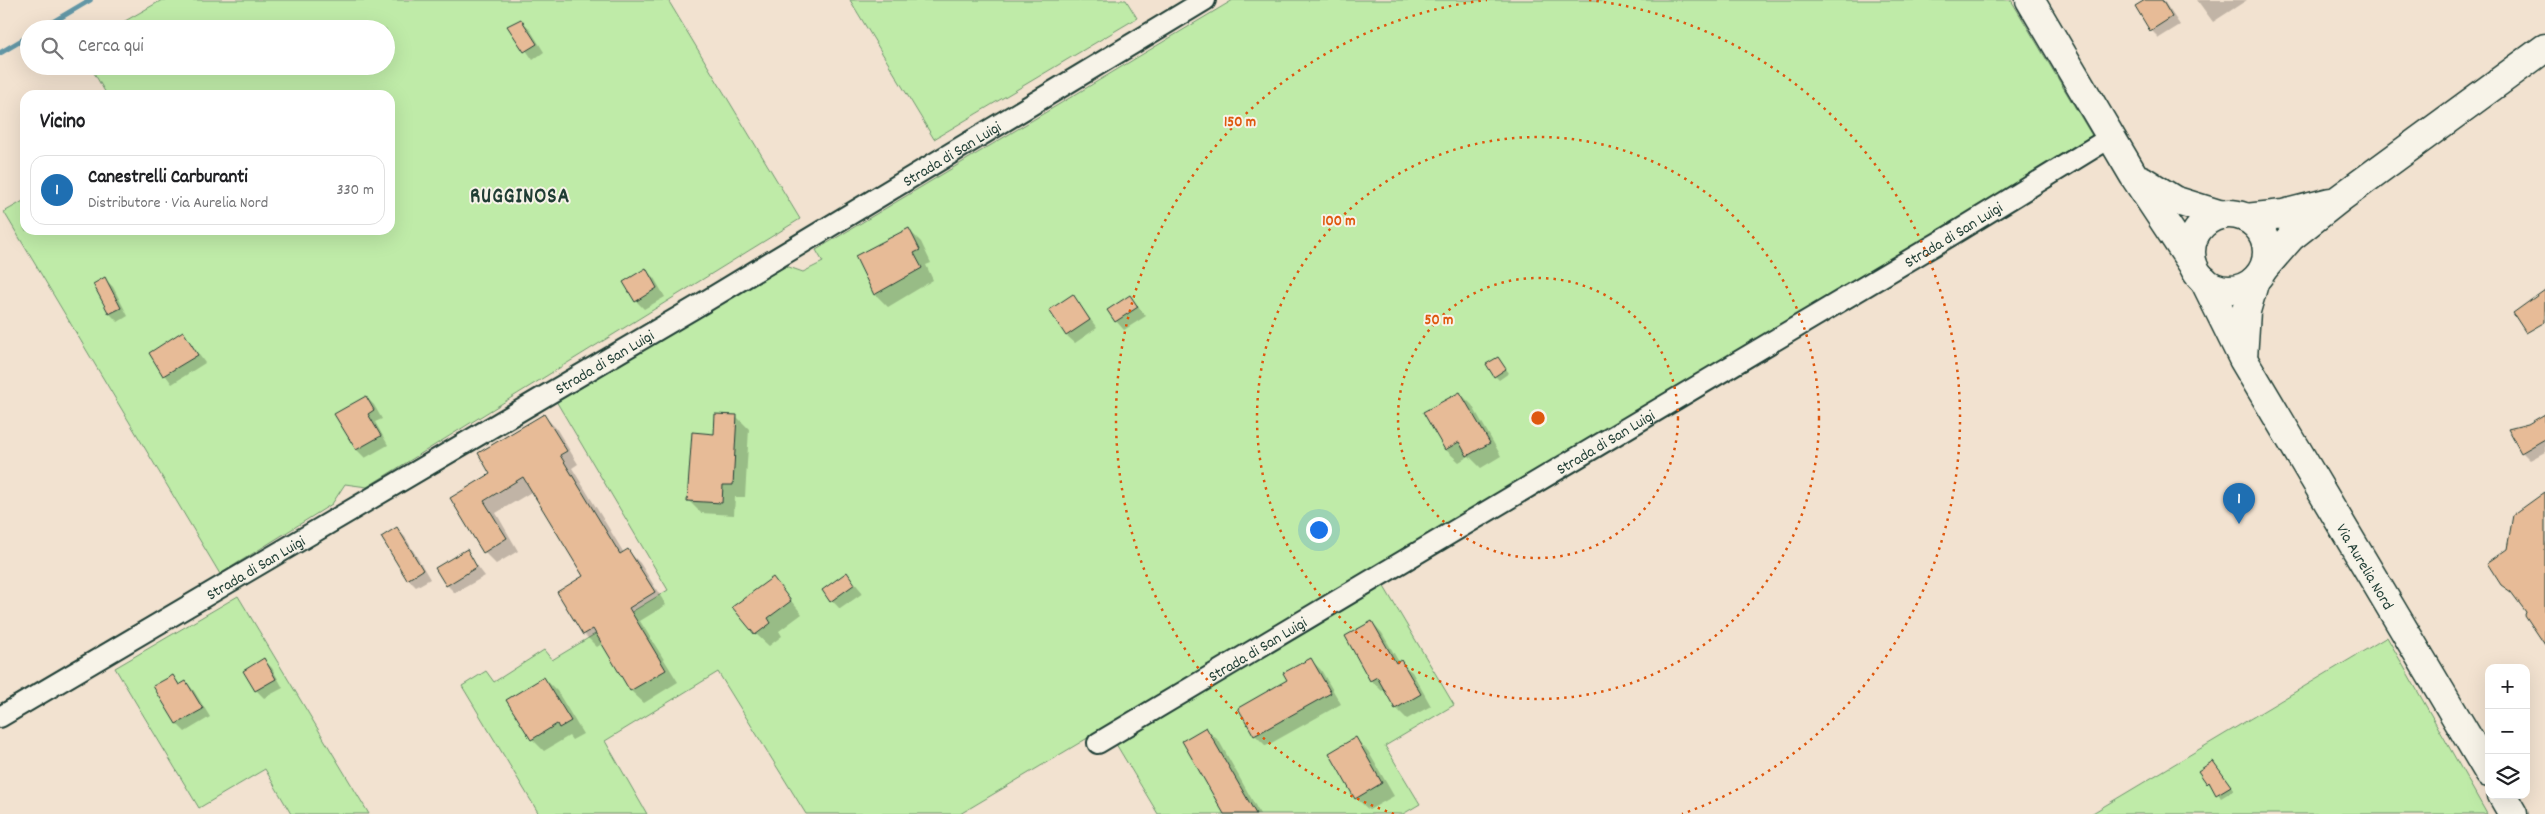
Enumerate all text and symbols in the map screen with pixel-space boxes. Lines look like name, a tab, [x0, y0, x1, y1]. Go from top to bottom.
search box	[20, 20, 395, 75]
icon: search	[38, 34, 66, 62]
text: Cerca qui	[78, 34, 144, 61]
text: Vicino	[40, 108, 85, 138]
text: 150 m	[1224, 112, 1256, 134]
street label: Strada di San Luigi	[899, 117, 1006, 194]
text: Canestrelli Carburanti	[88, 165, 248, 192]
text: 1	[55, 179, 59, 202]
text: 330 m	[336, 179, 374, 202]
district label: RUGGINOSA	[470, 183, 570, 213]
text: Distributore · Via Aurelia Nord	[88, 192, 268, 215]
street label: Strada di San Luigi	[1901, 197, 2008, 275]
text: 100 m	[1322, 211, 1356, 233]
text: 50 m	[1425, 310, 1453, 332]
street label: Strada di San Luigi	[551, 325, 659, 401]
street label: Strada di San Luigi	[1553, 405, 1660, 482]
centre of rings	[1529, 409, 1547, 427]
pin: 1	[2223, 483, 2255, 524]
your location	[1306, 517, 1332, 543]
street label: Via Aurelia Nord	[2329, 520, 2399, 615]
street label: Strada di San Luigi	[203, 531, 310, 607]
street label: Strada di San Luigi	[1205, 612, 1312, 689]
map controls	[2485, 664, 2530, 799]
button: +	[2485, 664, 2530, 709]
button: −	[2485, 709, 2530, 754]
button: layers	[2485, 754, 2530, 799]

